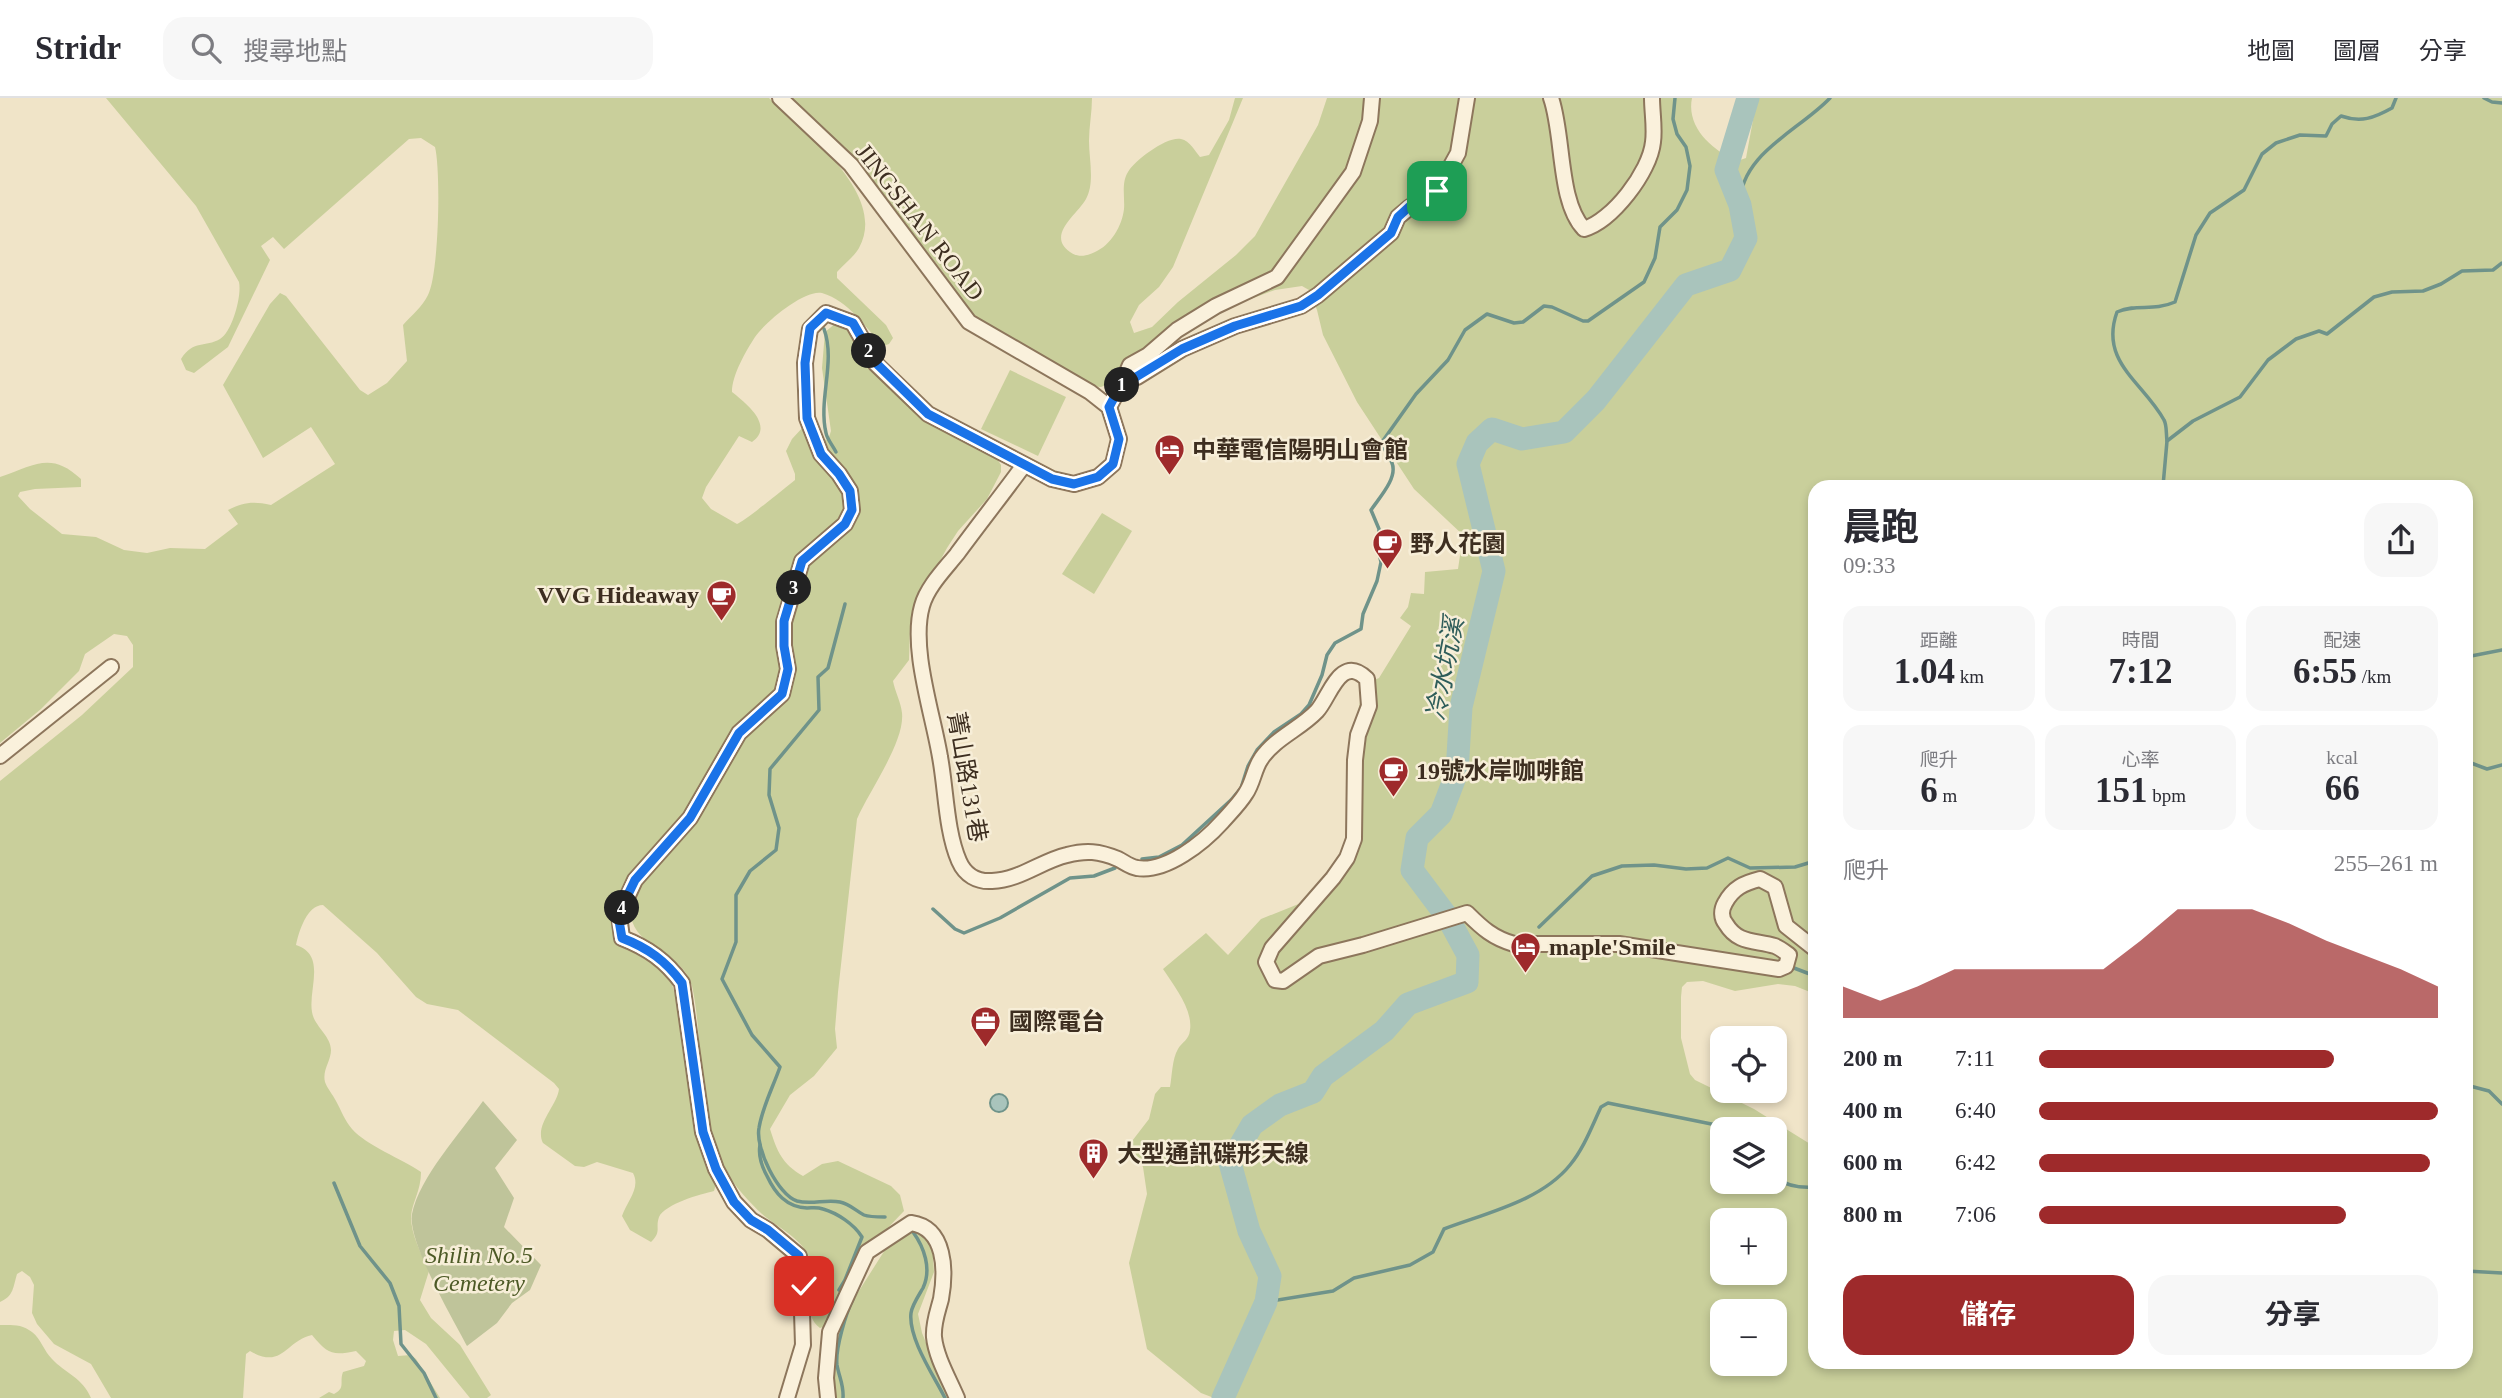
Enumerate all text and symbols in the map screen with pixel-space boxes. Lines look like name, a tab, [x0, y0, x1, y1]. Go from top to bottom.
search box	[163, 17, 653, 80]
icon: search	[187, 29, 225, 67]
text: Stridr	[35, 30, 121, 66]
text: 搜尋地點	[243, 37, 347, 66]
text: 地圖	[2247, 38, 2295, 64]
text: 圖層	[2333, 38, 2381, 64]
text: 分享	[2419, 38, 2467, 64]
street label: JINGSHAN ROAD	[851, 139, 989, 305]
pin	[1407, 161, 1467, 221]
icon: arrive	[1418, 172, 1456, 210]
pin: 2	[852, 334, 886, 368]
text: 2	[864, 340, 873, 361]
pin: 1	[1104, 368, 1140, 402]
text: 1	[1117, 374, 1126, 395]
hotel icon: 中華電信陽明山會館	[1152, 433, 1186, 477]
place label: 中華電信陽明山會館	[1192, 437, 1408, 463]
button: share	[2364, 503, 2438, 577]
text: 晨跑	[1843, 506, 1919, 548]
cafe icon: 野人花園	[1370, 527, 1404, 571]
place label: 野人花園	[1410, 531, 1506, 557]
text: 09:33	[1843, 553, 1895, 578]
pin: 3	[776, 570, 812, 606]
text: 3	[789, 577, 798, 598]
cafe icon: VVG Hideaway	[705, 578, 739, 622]
place label: VVG Hideaway	[537, 582, 699, 608]
water label: 冷水坑溪	[1421, 611, 1470, 723]
text: 距離	[1920, 630, 1958, 651]
text: 時間	[2121, 630, 2160, 651]
text: 配速	[2323, 630, 2361, 651]
text: 1.04	[1894, 652, 1955, 691]
text: 7:12	[2108, 652, 2173, 691]
text: 6:55	[2293, 652, 2357, 691]
text: km	[1955, 666, 1984, 687]
text: /km	[2357, 666, 2391, 687]
street label: 菁山路131巷	[943, 710, 991, 844]
text: kcal	[2326, 747, 2358, 768]
text: 爬升	[1920, 749, 1958, 770]
text: 心率	[2121, 749, 2160, 770]
cafe icon: 19號水岸咖啡館	[1376, 754, 1410, 798]
place label: 19號水岸咖啡館	[1416, 758, 1584, 784]
text: 66	[2325, 769, 2360, 808]
text: 6	[1920, 771, 1938, 810]
text: 151	[2095, 771, 2147, 810]
text: m	[1938, 785, 1957, 806]
text: bpm	[2147, 785, 2186, 806]
text: 255–261 m	[2334, 851, 2438, 876]
text: 爬升	[1843, 858, 1889, 883]
pin: 4	[604, 890, 640, 926]
text: 4	[617, 897, 626, 918]
hotel icon: maple'Smile	[1509, 930, 1543, 974]
place label: maple'Smile	[1549, 934, 1676, 960]
office icon: 國際電台	[969, 1005, 1003, 1049]
place label: 國際電台	[1009, 1009, 1105, 1035]
map controls	[1710, 1026, 1787, 1376]
button: locate	[1710, 1026, 1787, 1103]
text: 200 m	[1843, 1046, 1902, 1071]
text: 7:11	[1955, 1046, 1995, 1071]
text: 400 m	[1843, 1098, 1902, 1123]
text: 6:40	[1955, 1098, 1996, 1123]
button: layers	[1710, 1117, 1787, 1194]
building icon: 大型通訊碟形天線	[1077, 1137, 1111, 1181]
place label: 大型通訊碟形天線	[1117, 1141, 1309, 1167]
text: 600 m	[1843, 1150, 1902, 1175]
text: 6:42	[1955, 1150, 1996, 1175]
text: 800 m	[1843, 1202, 1902, 1227]
text: 7:06	[1955, 1202, 1996, 1227]
button: +	[1710, 1208, 1787, 1285]
park label: Shilin No.5 Cemetery	[425, 1242, 533, 1296]
pin	[774, 1256, 834, 1316]
icon: check	[785, 1267, 823, 1305]
button: 儲存	[1843, 1275, 2134, 1355]
button: 分享	[2148, 1275, 2438, 1355]
button: −	[1710, 1299, 1787, 1376]

